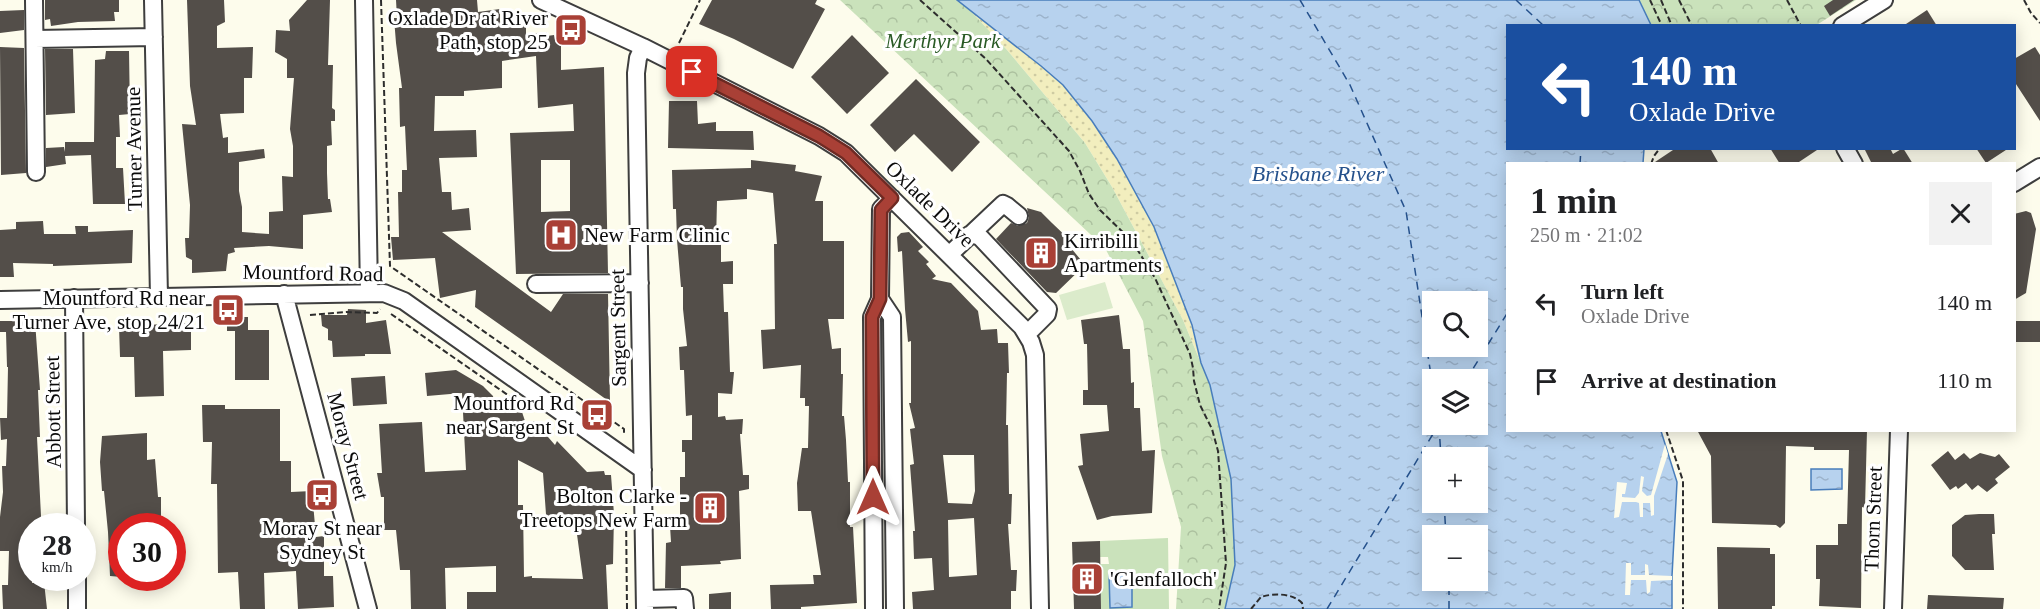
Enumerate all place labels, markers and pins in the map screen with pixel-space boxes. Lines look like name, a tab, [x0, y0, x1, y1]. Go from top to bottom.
place label: Oxlade Dr at River Path, stop 25	[388, 6, 548, 54]
bus stop icon: Oxlade Dr at River Path, stop 25	[553, 12, 589, 48]
pin	[666, 46, 717, 97]
hospital icon: New Farm Clinic	[543, 217, 579, 253]
place label: New Farm Clinic	[584, 223, 730, 247]
place label: Kirribilli Apartments	[1064, 229, 1162, 277]
building icon: Kirribilli Apartments	[1023, 235, 1059, 271]
place label: Mountford Rd near Turner Ave, stop 24/21	[12, 286, 205, 334]
bus stop icon: Mountford Rd near Turner Ave, stop 24/21	[210, 292, 246, 328]
place label: Mountford Rd near Sargent St	[446, 391, 575, 439]
bus stop icon: Mountford Rd near Sargent St	[579, 397, 615, 433]
bus stop icon: Moray St near Sydney St	[304, 477, 340, 513]
place label: Bolton Clarke - Treetops New Farm	[520, 484, 687, 532]
building icon: Bolton Clarke - Treetops New Farm	[692, 490, 728, 526]
place label: Moray St near Sydney St	[262, 516, 382, 564]
building icon: 'Glenfalloch'	[1069, 561, 1105, 597]
place label: 'Glenfalloch'	[1110, 567, 1217, 591]

